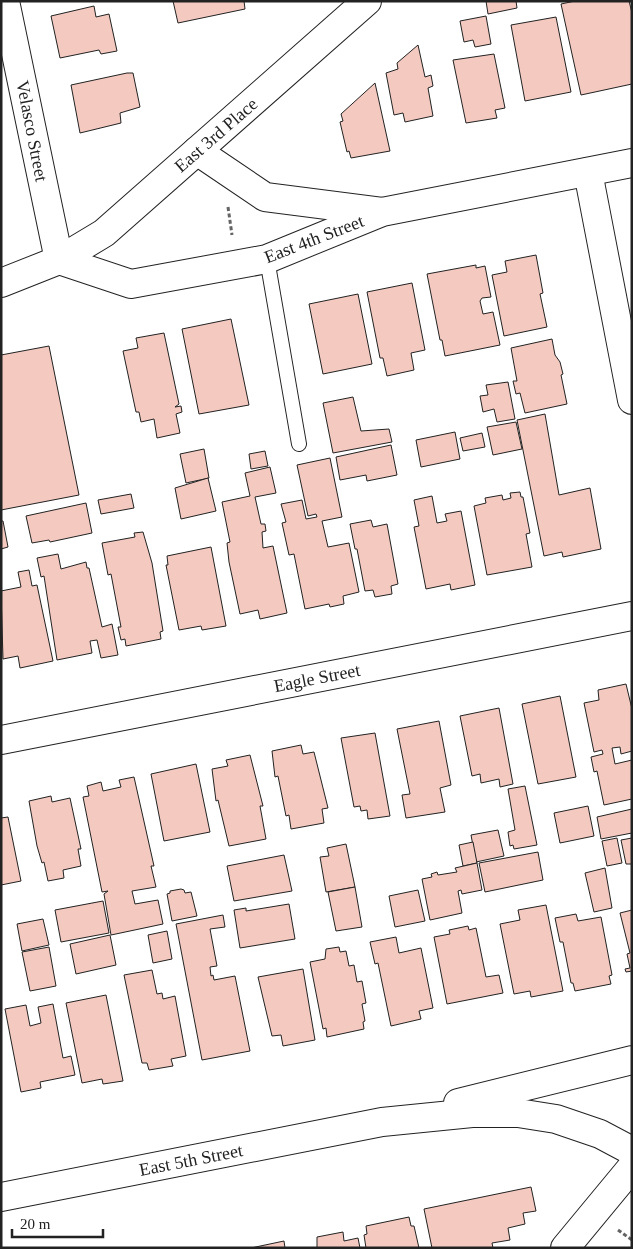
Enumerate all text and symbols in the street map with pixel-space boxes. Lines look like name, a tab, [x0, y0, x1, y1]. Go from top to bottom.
street label: Velasco Street	[12, 79, 52, 183]
street label: East 3rd Place	[171, 94, 261, 176]
street label: East 4th Street	[261, 211, 367, 267]
street label: Eagle Street	[272, 660, 362, 696]
street label: East 5th Street	[138, 1140, 244, 1180]
scale bar	[12, 1206, 104, 1238]
text: 20 m	[20, 1216, 51, 1232]

